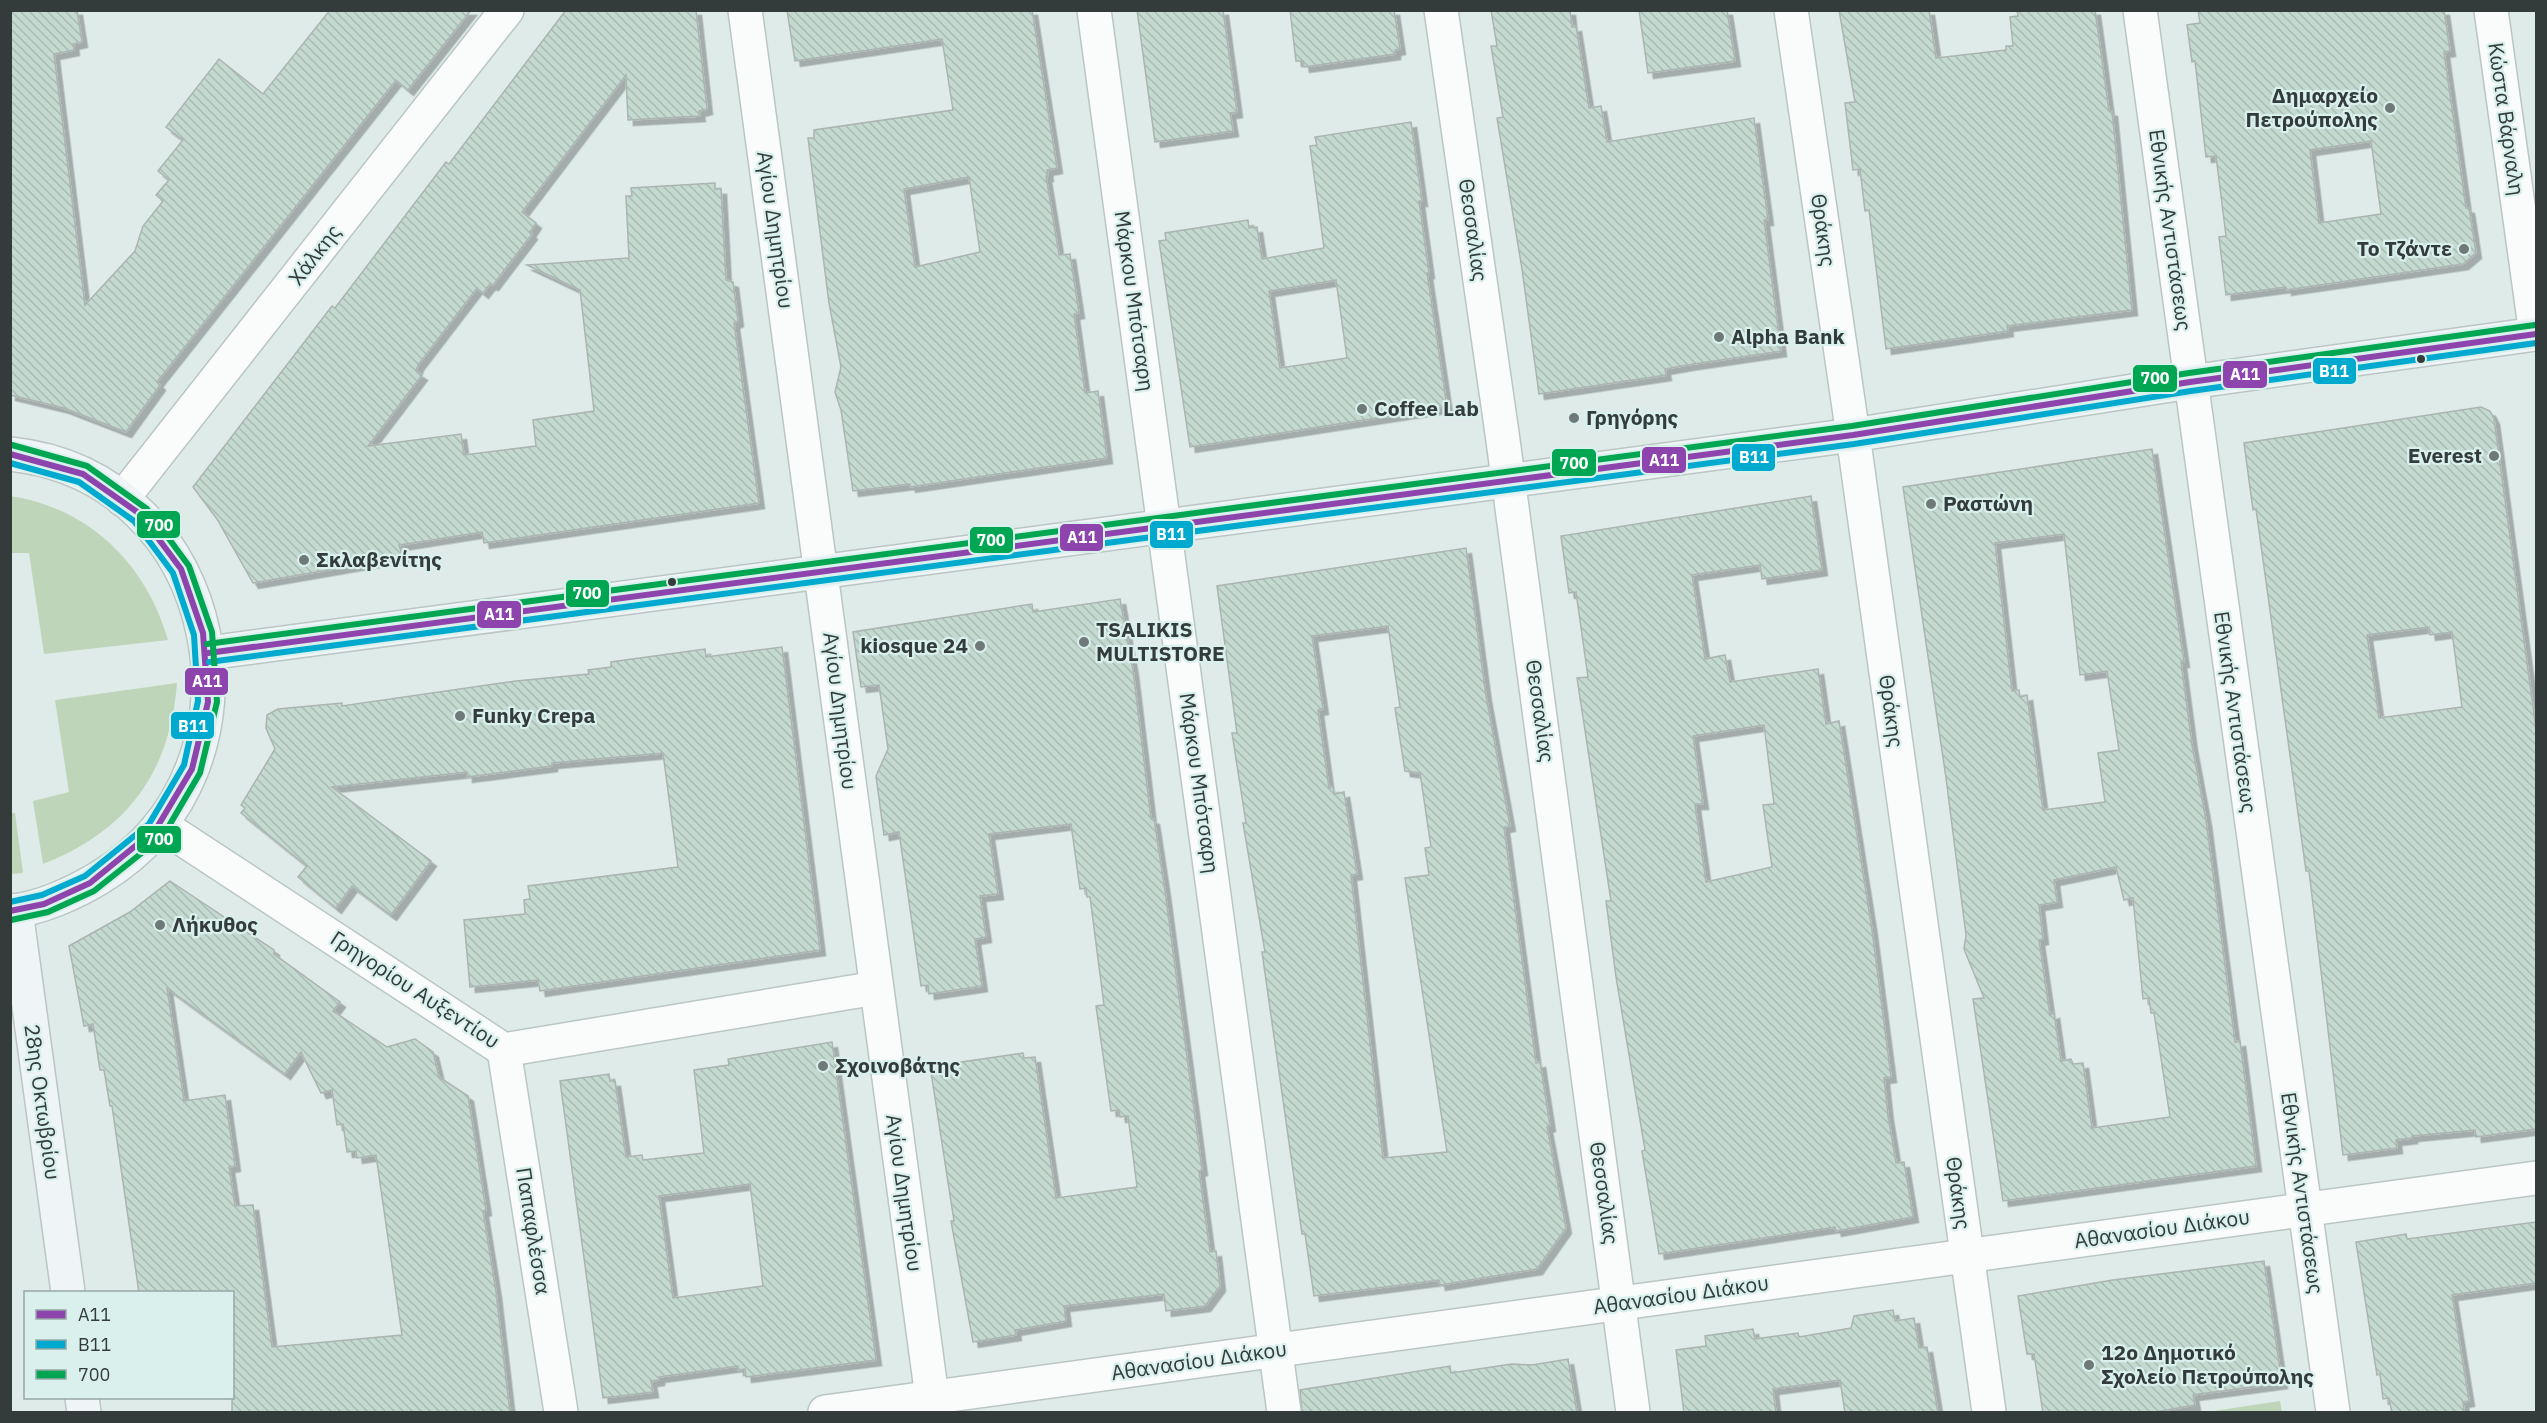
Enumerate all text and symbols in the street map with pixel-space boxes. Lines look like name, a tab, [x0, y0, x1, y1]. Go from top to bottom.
street label: Κώστα Βάρναλη	[2482, 40, 2532, 197]
place label: Δημαρχείο Πετρούπολης	[2246, 81, 2378, 133]
marker: Δημαρχείο Πετρούπολης	[2383, 101, 2397, 115]
street label: Εθνικής Αντιστάσεως	[2143, 127, 2199, 333]
street label: Αγίου Δημητρίου	[751, 149, 801, 310]
street label: Θεσσαλίας	[1453, 177, 1495, 283]
street label: Θράκης	[1805, 192, 1843, 268]
street label: Μάρκου Μπότσαρη	[1108, 209, 1162, 393]
street label: Χάλκης	[282, 218, 347, 291]
place label: Το Τζάντε	[2357, 234, 2452, 262]
marker: Το Τζάντε	[2457, 242, 2471, 256]
place label: Alpha Bank	[1731, 322, 1845, 350]
marker: Alpha Bank	[1712, 330, 1726, 344]
unlabelled marker	[2415, 353, 2427, 365]
line badge: Β11	[2312, 357, 2357, 385]
line badge: Α11	[2222, 360, 2268, 389]
text: Β11	[2319, 361, 2349, 381]
line badge: 700	[2132, 364, 2178, 393]
text: Α11	[2230, 364, 2260, 384]
text: 700	[2141, 368, 2170, 388]
place label: Coffee Lab	[1374, 394, 1479, 422]
marker: Coffee Lab	[1355, 402, 1369, 416]
place label: Γρηγόρης	[1586, 403, 1679, 431]
marker: Γρηγόρης	[1567, 411, 1581, 425]
place label: Everest	[2408, 441, 2482, 469]
line badge: Β11	[1731, 443, 1776, 472]
line badge: Α11	[1641, 446, 1687, 474]
text: Β11	[1739, 447, 1769, 467]
line badge: 700	[1551, 448, 1597, 477]
marker: Everest	[2487, 449, 2501, 463]
text: Α11	[1649, 450, 1679, 470]
text: 700	[1560, 453, 1589, 473]
place label: Ραστώνη	[1943, 489, 2033, 517]
marker: Ραστώνη	[1924, 497, 1938, 511]
line badge: 700	[136, 510, 181, 539]
text: 700	[145, 515, 174, 535]
line badge: Β11	[1149, 520, 1194, 549]
line badge: Α11	[1059, 523, 1104, 552]
text: Β11	[1156, 524, 1186, 544]
line badge: 700	[969, 526, 1014, 554]
text: Α11	[1067, 527, 1097, 547]
text: 700	[977, 530, 1006, 550]
place label: Σκλαβενίτης	[316, 545, 442, 573]
marker: Σκλαβενίτης	[297, 553, 311, 567]
unlabelled marker	[666, 576, 678, 588]
line badge: 700	[565, 579, 610, 608]
text: 700	[573, 583, 602, 603]
line badge: Α11	[476, 600, 522, 629]
text: Α11	[484, 604, 514, 624]
street label: Εθνικής Αντιστάσεως	[2208, 609, 2264, 815]
place label: TSALIKIS MULTISTORE	[1096, 615, 1225, 667]
street label: Αγίου Δημητρίου	[817, 630, 865, 791]
place label: kiosque 24	[860, 631, 968, 659]
marker: TSALIKIS MULTISTORE	[1077, 635, 1091, 649]
marker: kiosque 24	[973, 639, 987, 653]
street label: Θεσσαλίας	[1520, 658, 1562, 764]
line badge: Α11	[184, 667, 229, 696]
text: Α11	[192, 671, 222, 691]
street label: Θράκης	[1873, 673, 1911, 749]
street label: Μάρκου Μπότσαρη	[1173, 691, 1227, 875]
place label: Funky Crepa	[472, 701, 596, 729]
marker: Funky Crepa	[453, 709, 467, 723]
line badge: Β11	[170, 711, 215, 740]
text: Β11	[178, 716, 208, 736]
line badge: 700	[136, 825, 182, 854]
text: 700	[145, 829, 174, 849]
place label: Λήκυθος	[172, 910, 258, 938]
marker: Λήκυθος	[153, 918, 167, 932]
street label: Γρηγορίου Αυξεντίου	[326, 924, 506, 1054]
street label: 28ης Οκτωβρίου	[18, 1022, 68, 1182]
place label: Σχοινοβάτης	[835, 1051, 961, 1079]
marker: Σχοινοβάτης	[816, 1059, 830, 1073]
street label: Εθνικής Αντιστάσεως	[2275, 1090, 2331, 1296]
street label: Αγίου Δημητρίου	[880, 1112, 930, 1273]
street label: Θεσσαλίας	[1584, 1140, 1626, 1246]
street label: Θράκης	[1940, 1155, 1978, 1231]
street label: Παπαφλέσσα	[510, 1165, 558, 1297]
street label: Αθανασίου Διάκου	[2072, 1202, 2252, 1254]
street label: Αθανασίου Διάκου	[1591, 1268, 1771, 1320]
legend	[24, 1291, 234, 1399]
text: Α11	[78, 1303, 111, 1326]
text: Β11	[78, 1333, 111, 1356]
street label: Αθανασίου Διάκου	[1109, 1334, 1289, 1386]
place label: 12o Δημοτικό Σχολείο Πετρούπολης	[2101, 1338, 2314, 1390]
marker: 12o Δημοτικό Σχολείο Πετρούπολης	[2082, 1358, 2096, 1372]
text: 700	[78, 1363, 110, 1386]

